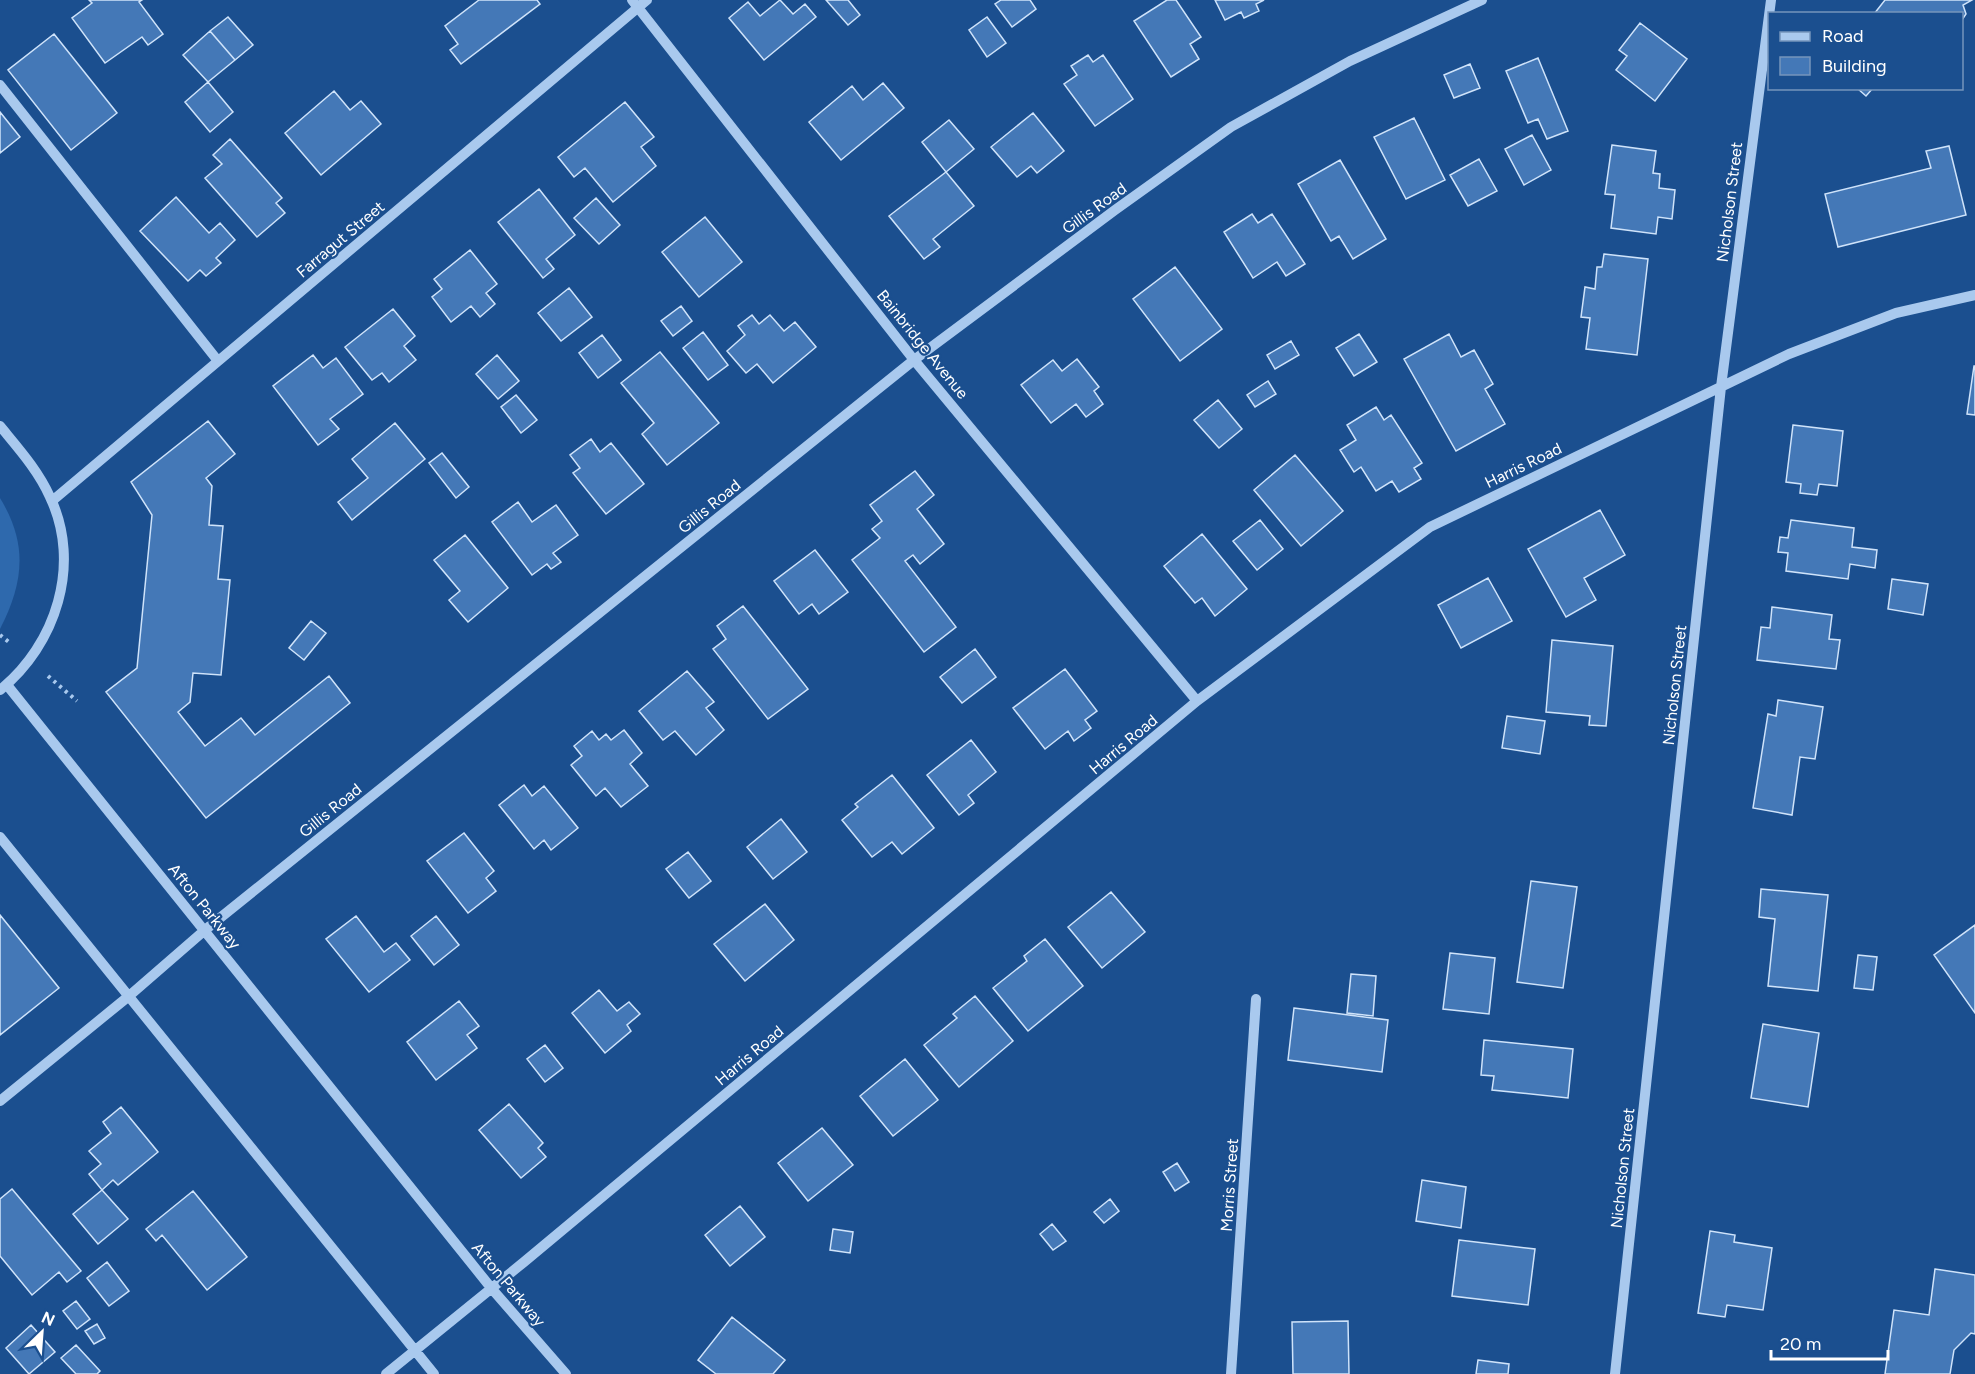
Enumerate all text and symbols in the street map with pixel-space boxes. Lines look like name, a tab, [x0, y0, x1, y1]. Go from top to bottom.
legend	[1768, 12, 1963, 90]
text: Road	[1822, 25, 1863, 47]
text: Building	[1822, 55, 1887, 77]
street label: Nicholson Street	[1713, 141, 1746, 263]
street label: Gillis Road	[1058, 179, 1130, 238]
street label: Farragut Street	[293, 197, 388, 282]
street label: Bainbridge Avenue	[873, 286, 973, 403]
street label: Harris Road	[1482, 439, 1565, 492]
street label: Gillis Road	[674, 475, 744, 537]
street label: Nicholson Street	[1659, 624, 1690, 746]
street label: Harris Road	[1085, 710, 1161, 778]
street label: Gillis Road	[295, 779, 365, 841]
street label: Afton Parkway	[164, 860, 245, 953]
street label: Harris Road	[711, 1021, 787, 1089]
street label: Nicholson Street	[1607, 1107, 1638, 1229]
street label: Morris Street	[1217, 1138, 1242, 1232]
street label: Afton Parkway	[468, 1238, 550, 1331]
north arrow	[12, 1302, 72, 1362]
text: N	[39, 1308, 58, 1330]
scale bar	[1771, 1323, 1888, 1361]
text: 20 m	[1780, 1333, 1821, 1355]

